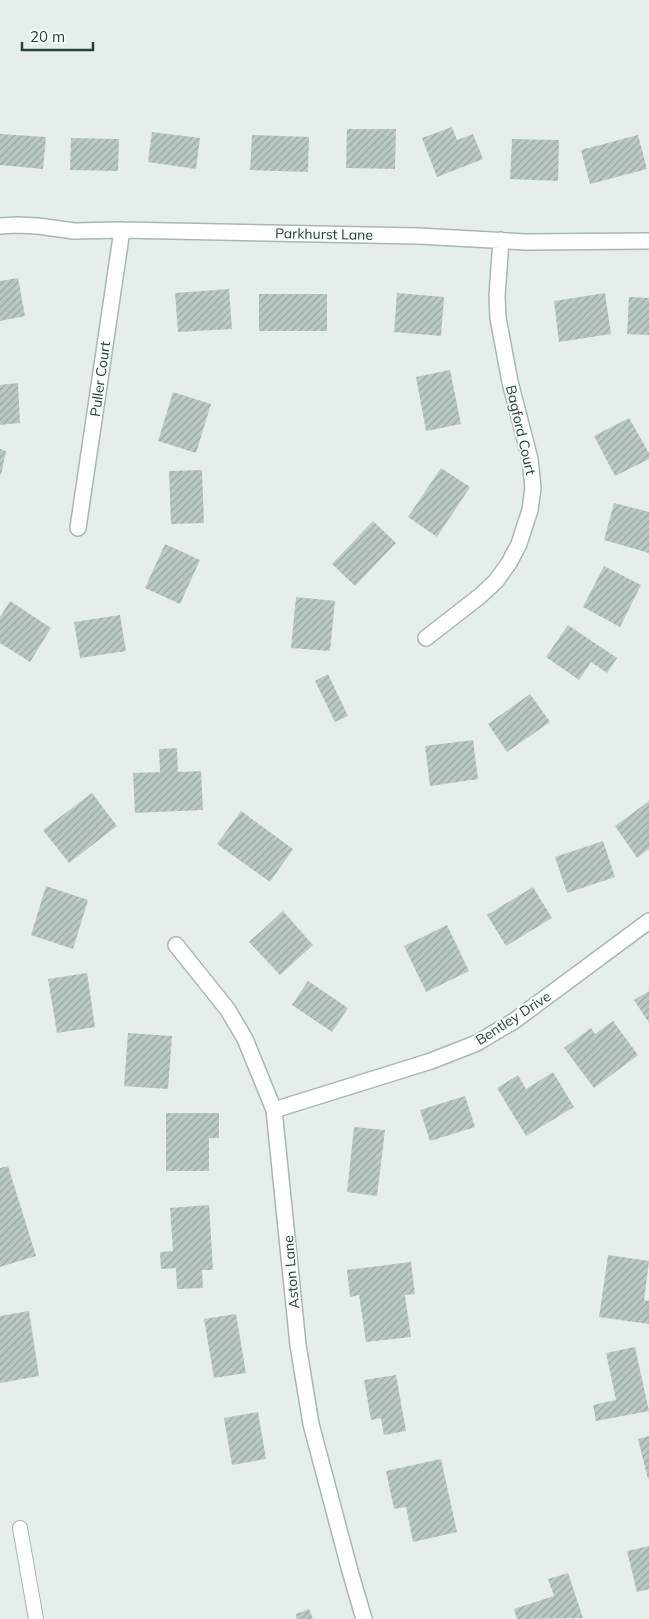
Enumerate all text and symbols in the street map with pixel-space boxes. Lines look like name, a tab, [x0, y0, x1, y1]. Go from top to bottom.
scale bar	[22, 20, 94, 52]
text: 20 m	[30, 27, 65, 46]
street label: Parkhurst Lane	[275, 224, 373, 244]
street label: Puller Court	[86, 340, 114, 418]
street label: Bagford Court	[502, 383, 540, 477]
street label: Bentley Drive	[472, 987, 554, 1049]
street label: Aston Lane	[279, 1235, 303, 1309]

